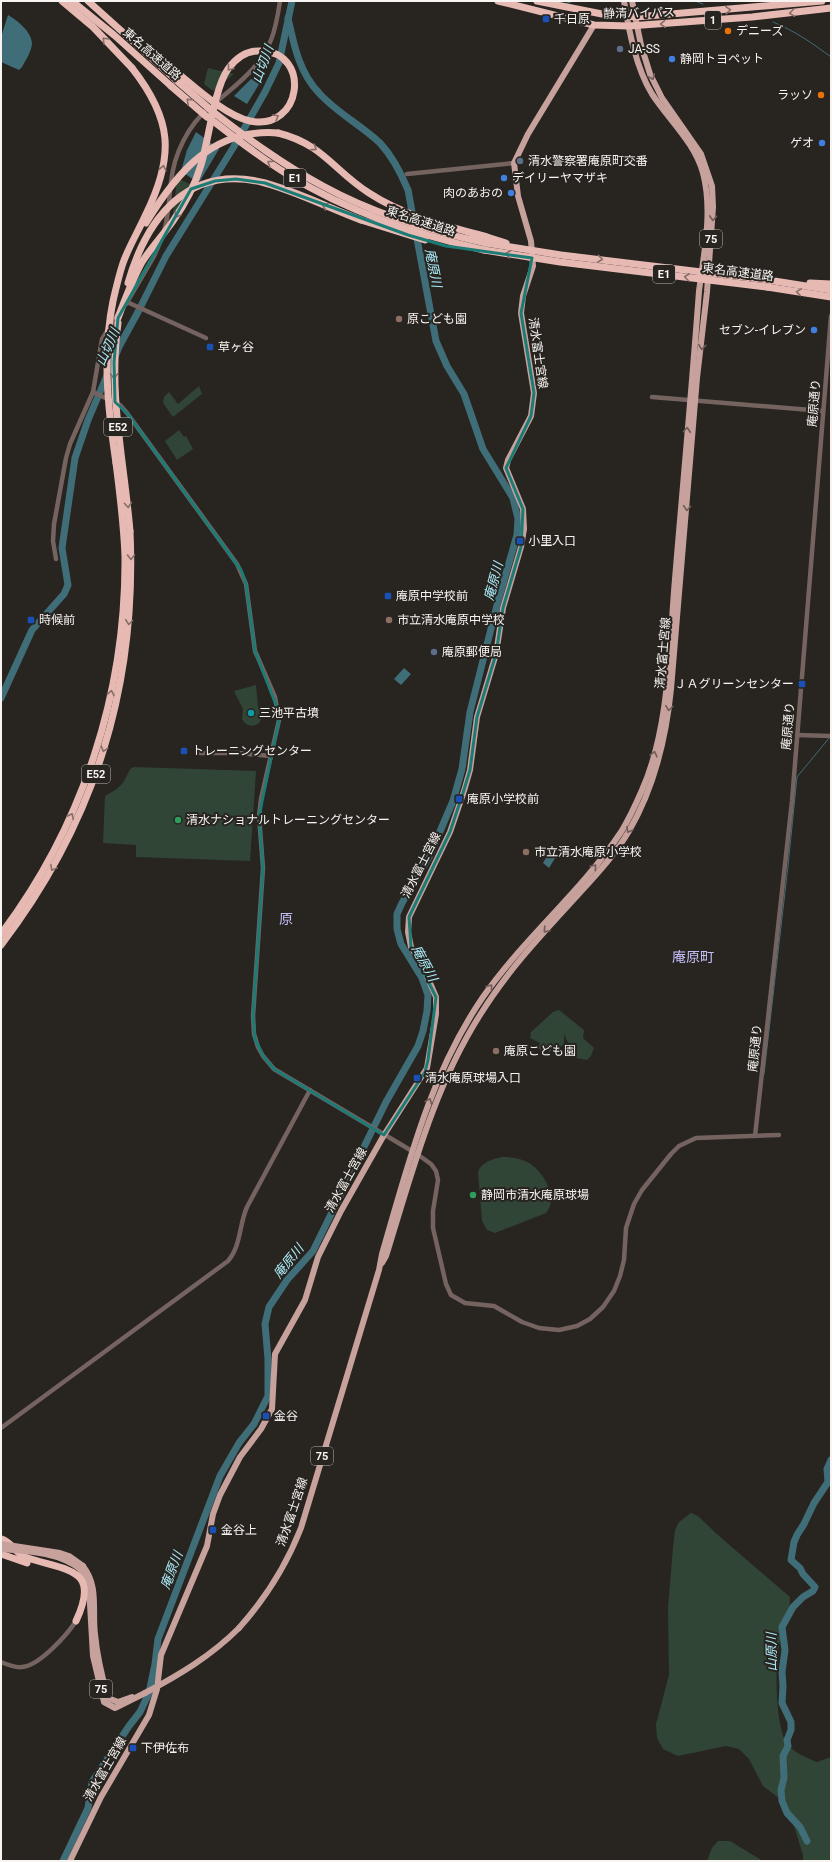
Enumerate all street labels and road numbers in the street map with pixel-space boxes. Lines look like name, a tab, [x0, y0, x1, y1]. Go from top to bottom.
street label: 静清バイパス	[603, 5, 675, 21]
road number: 1	[705, 11, 721, 29]
street label: 東名高速道路	[120, 25, 184, 83]
road number: E1	[284, 169, 306, 187]
street label: 東名高速道路	[385, 203, 457, 239]
road number: 75	[700, 230, 722, 248]
street label: 東名高速道路	[701, 261, 775, 283]
road number: E1	[653, 265, 675, 283]
street label: 清水富士宮線	[526, 316, 550, 390]
street label: 庵原通り	[805, 378, 823, 428]
road number: E52	[104, 418, 132, 436]
street label: 清水富士宮線	[653, 617, 673, 689]
street label: 庵原通り	[779, 701, 797, 751]
road number: E52	[82, 765, 110, 783]
street label: 清水富士宮線	[398, 830, 444, 900]
street label: 庵原通り	[746, 1023, 764, 1073]
street label: 清水富士宮線	[322, 1145, 370, 1215]
road number: 75	[311, 1447, 333, 1465]
street label: 清水富士宮線	[274, 1476, 310, 1548]
road number: 75	[90, 1680, 112, 1698]
street label: 清水富士宮線	[81, 1734, 129, 1804]

